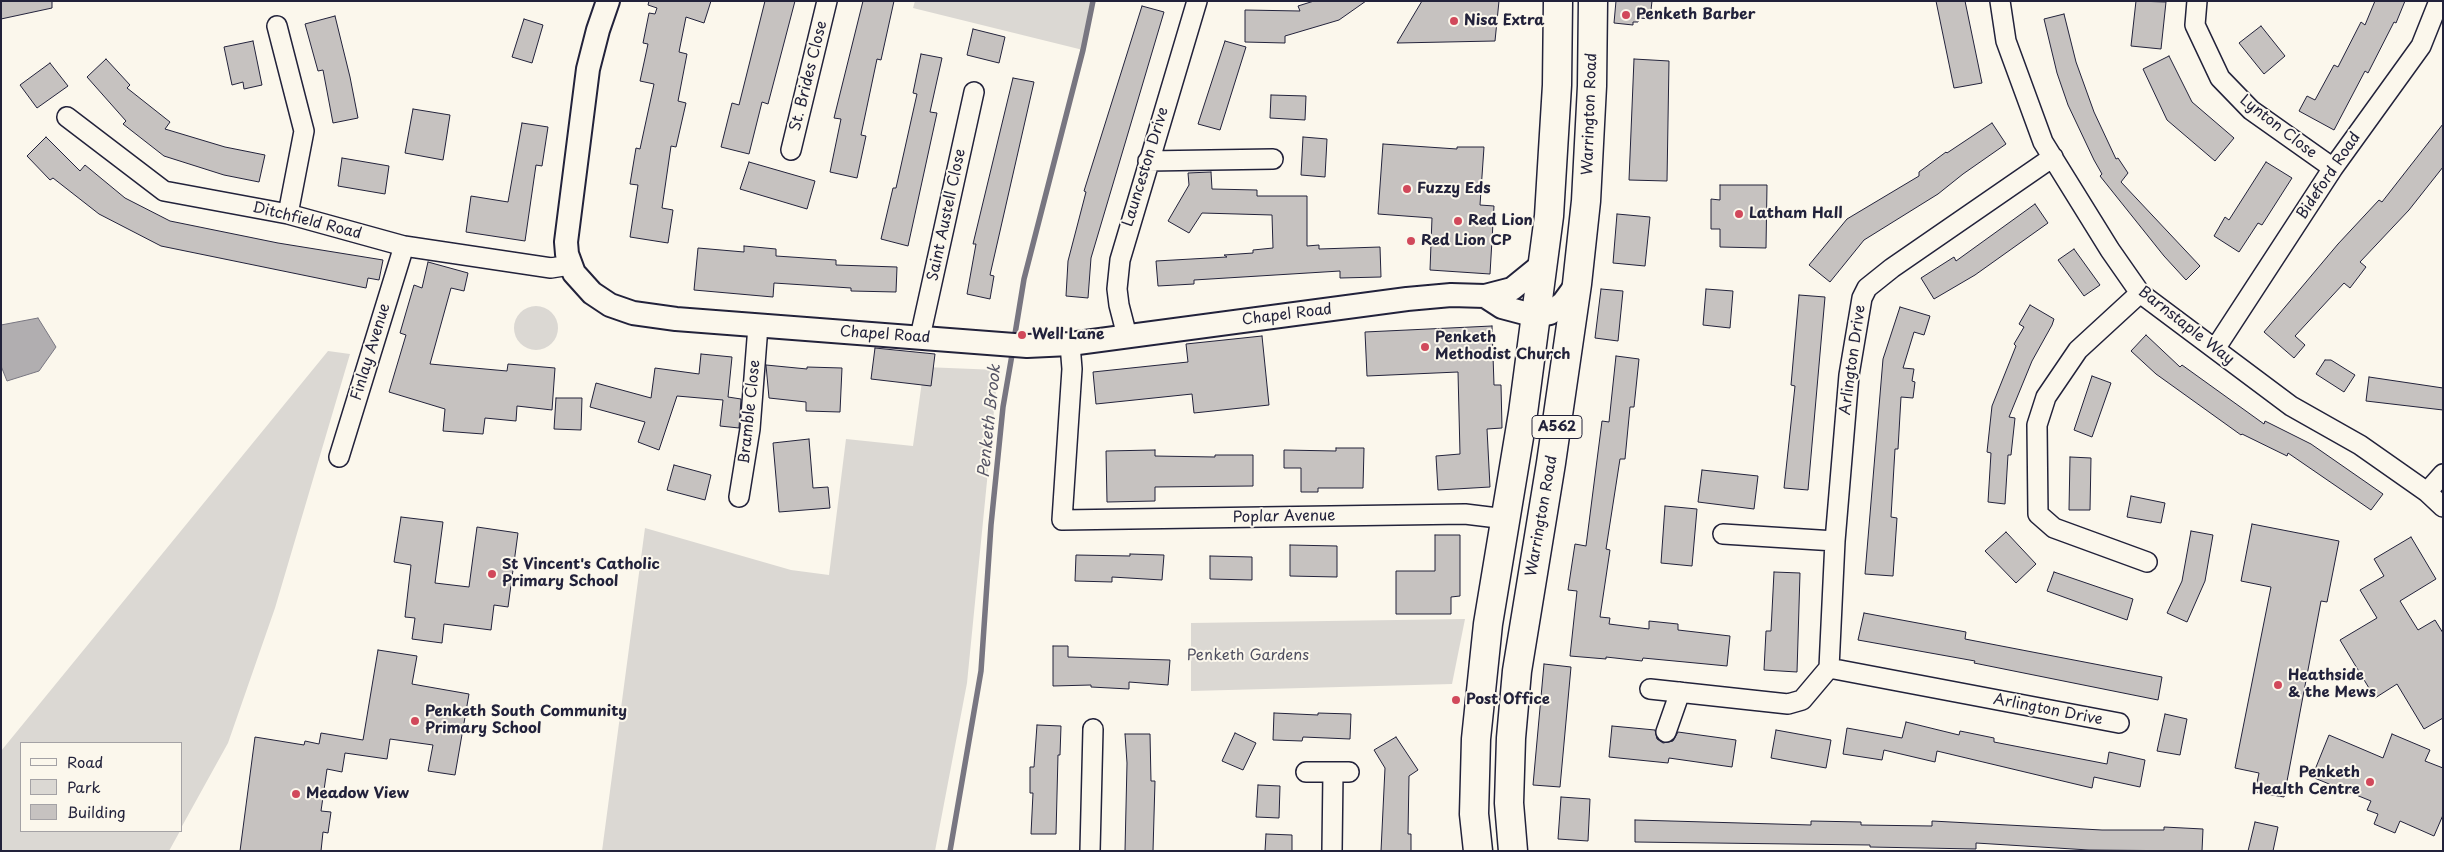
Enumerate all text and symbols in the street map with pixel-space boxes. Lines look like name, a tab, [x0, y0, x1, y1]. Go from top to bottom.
place label: Penketh Barber	[1636, 6, 1756, 24]
marker: Penketh Barber	[1620, 9, 1632, 21]
place label: Nisa Extra	[1464, 12, 1544, 30]
marker: Nisa Extra	[1448, 15, 1460, 27]
street label: St. Brides Close	[787, 19, 831, 133]
street label: Warrington Road	[1579, 53, 1601, 175]
street label: Lynton Close	[2236, 91, 2320, 163]
street label: Launceston Drive	[1119, 105, 1173, 229]
street label: Bideford Road	[2293, 129, 2365, 223]
street label: Saint Austell Close	[924, 147, 970, 283]
place label: Fuzzy Eds	[1417, 180, 1490, 198]
marker: Fuzzy Eds	[1401, 183, 1413, 195]
street label: Ditchfield Road	[251, 199, 363, 243]
place label: Latham Hall	[1749, 205, 1843, 223]
marker: Latham Hall	[1733, 208, 1745, 220]
place label: Red Lion	[1468, 212, 1533, 230]
marker: Red Lion	[1452, 215, 1464, 227]
place label: Red Lion CP	[1421, 232, 1511, 250]
marker: Red Lion CP	[1405, 235, 1417, 247]
street label: Barnstaple Way	[2134, 283, 2238, 369]
street label: Finlay Avenue	[348, 301, 394, 403]
street label: Chapel Road	[1241, 301, 1333, 329]
street label: Arlington Drive	[1836, 304, 1870, 416]
street label: Chapel Road	[839, 323, 931, 347]
place label: Well Lane	[1032, 326, 1105, 344]
marker: Well Lane	[1016, 329, 1028, 341]
place label: Penketh Methodist Church	[1435, 329, 1571, 364]
marker: Penketh Methodist Church	[1419, 341, 1431, 353]
street label: Bramble Close	[736, 359, 764, 465]
water label: Penketh Brook	[975, 364, 1005, 478]
road number: A562	[1532, 416, 1582, 438]
street label: Warrington Road	[1523, 454, 1561, 578]
street label: Poplar Avenue	[1232, 507, 1336, 527]
place label: St Vincent's Catholic Primary School	[502, 556, 660, 591]
marker: St Vincent's Catholic Primary School	[486, 568, 498, 580]
park label: Penketh Gardens	[1187, 647, 1309, 665]
place label: Heathside & the Mews	[2288, 667, 2376, 702]
marker: Heathside & the Mews	[2272, 679, 2284, 691]
place label: Post Office	[1466, 691, 1550, 709]
street label: Arlington Drive	[1992, 691, 2104, 729]
marker: Post Office	[1450, 694, 1462, 706]
place label: Penketh South Community Primary School	[425, 703, 627, 738]
marker: Penketh South Community Primary School	[409, 715, 421, 727]
legend	[20, 742, 182, 832]
text: Road	[67, 750, 103, 773]
place label: Penketh Health Centre	[2252, 764, 2360, 799]
text: Park	[67, 775, 101, 798]
marker: Penketh Health Centre	[2364, 776, 2376, 788]
place label: Meadow View	[306, 785, 409, 803]
marker: Meadow View	[290, 788, 302, 800]
text: Building	[67, 800, 126, 823]

